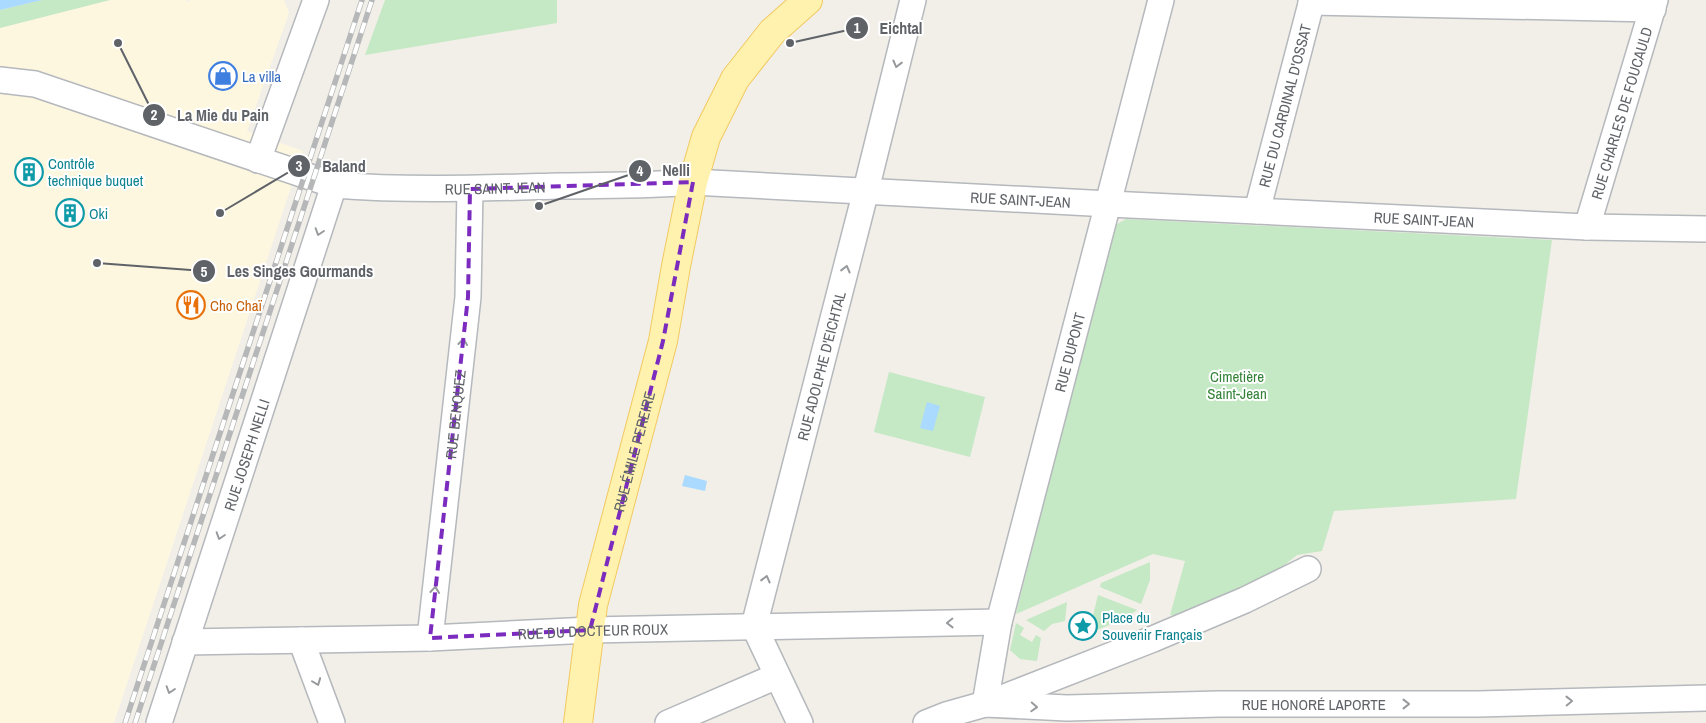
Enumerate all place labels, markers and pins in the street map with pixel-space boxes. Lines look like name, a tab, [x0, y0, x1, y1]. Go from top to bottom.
callout: Eichtal	[845, 13, 933, 44]
shop icon: La villa	[208, 61, 238, 91]
place label: La villa	[242, 66, 281, 87]
callout: La Mie du Pain	[142, 100, 279, 131]
callout: Baland	[287, 151, 375, 182]
place label: Contrôle technique buquet	[48, 153, 144, 191]
callout: Nelli	[627, 155, 700, 186]
building icon: Contrôle technique buquet	[14, 157, 44, 187]
building icon: Oki	[55, 198, 85, 228]
place label: Oki	[89, 203, 108, 224]
callout: Les Singes Gourmands	[191, 256, 383, 287]
restaurant icon: Cho Chaï	[176, 290, 206, 320]
place label: Cho Chaï	[210, 295, 263, 316]
place label: Place du Souvenir Français	[1102, 607, 1203, 645]
place icon: Place du Souvenir Français	[1068, 611, 1098, 641]

